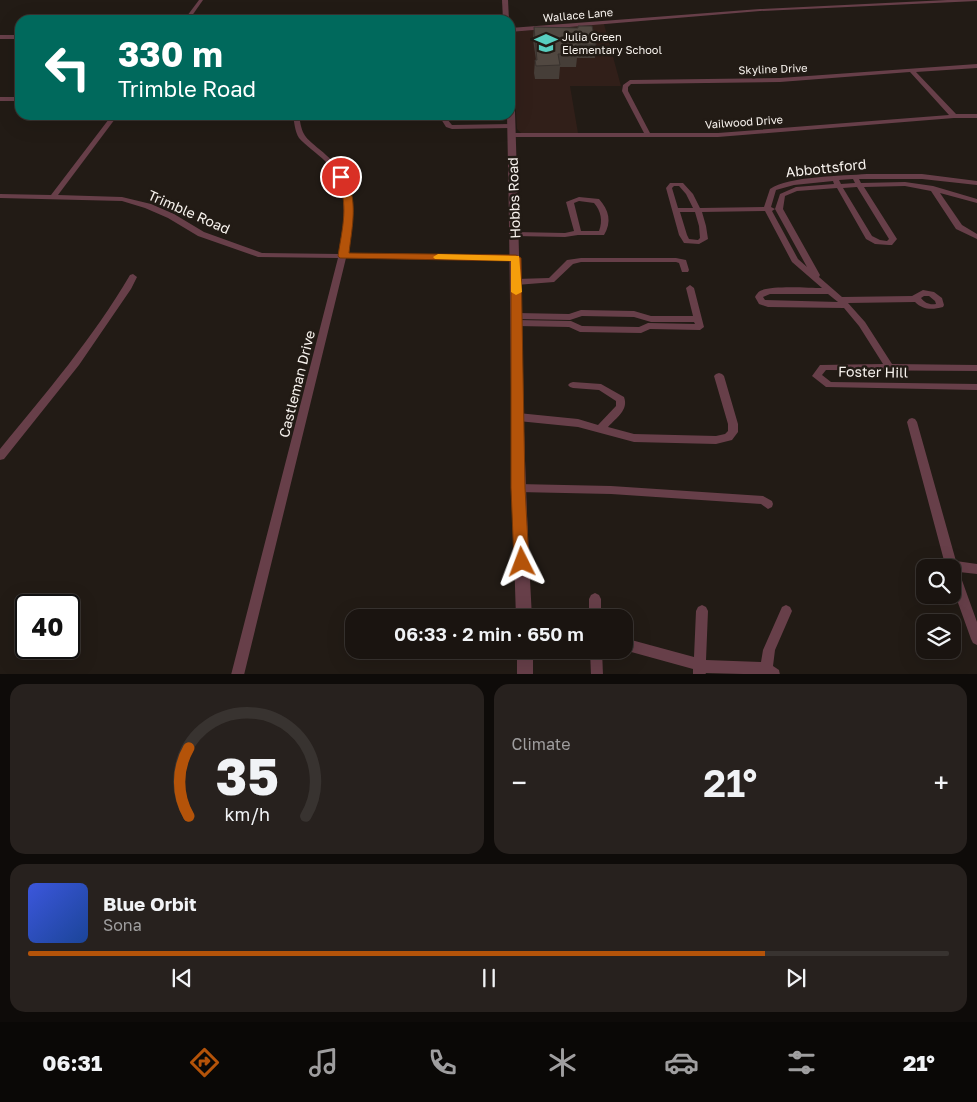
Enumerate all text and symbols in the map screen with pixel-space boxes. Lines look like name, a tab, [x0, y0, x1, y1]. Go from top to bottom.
street label: Wallace Lane	[542, 5, 614, 24]
school or university icon: Julia Green Elementary School	[533, 30, 559, 56]
place label: Julia Green Elementary School	[562, 30, 662, 56]
text: 330 m	[118, 33, 223, 75]
icon: left	[35, 35, 100, 100]
street label: Skyline Drive	[738, 61, 808, 76]
text: Trimble Road	[118, 75, 256, 102]
street label: Vailwood Drive	[705, 112, 783, 131]
street label: Abbottsford	[785, 155, 867, 180]
pin	[320, 156, 362, 198]
street label: Hobbs Road	[504, 157, 523, 239]
icon: arrive	[327, 163, 355, 191]
street label: Trimble Road	[146, 186, 233, 237]
street label: Castleman Drive	[275, 328, 318, 439]
street label: Foster Hill	[838, 362, 908, 381]
position arrow	[495, 535, 547, 587]
map controls	[916, 559, 961, 659]
button: search	[916, 559, 961, 604]
speed limit sign: 40	[15, 594, 80, 659]
button: layers	[916, 614, 961, 659]
text: 06:33 · 2 min · 650 m	[394, 622, 584, 645]
text: Climate	[512, 734, 571, 754]
text: 35	[215, 744, 278, 806]
text: 21°	[703, 760, 757, 805]
text: −	[512, 766, 527, 799]
text: +	[934, 766, 949, 799]
text: km/h	[224, 803, 269, 825]
text: Blue Orbit	[103, 892, 197, 915]
text: Sona	[103, 915, 142, 935]
icon: previous	[168, 964, 196, 992]
icon: pause	[475, 964, 503, 992]
icon: next	[782, 964, 810, 992]
icon: directions	[187, 1045, 222, 1080]
icon: music	[306, 1045, 341, 1080]
icon: phone	[425, 1045, 460, 1080]
icon: climate	[545, 1045, 580, 1080]
icon: car	[664, 1045, 699, 1080]
icon: filters	[784, 1045, 819, 1080]
text: 06:31	[42, 1049, 102, 1076]
text: 21°	[903, 1049, 935, 1076]

